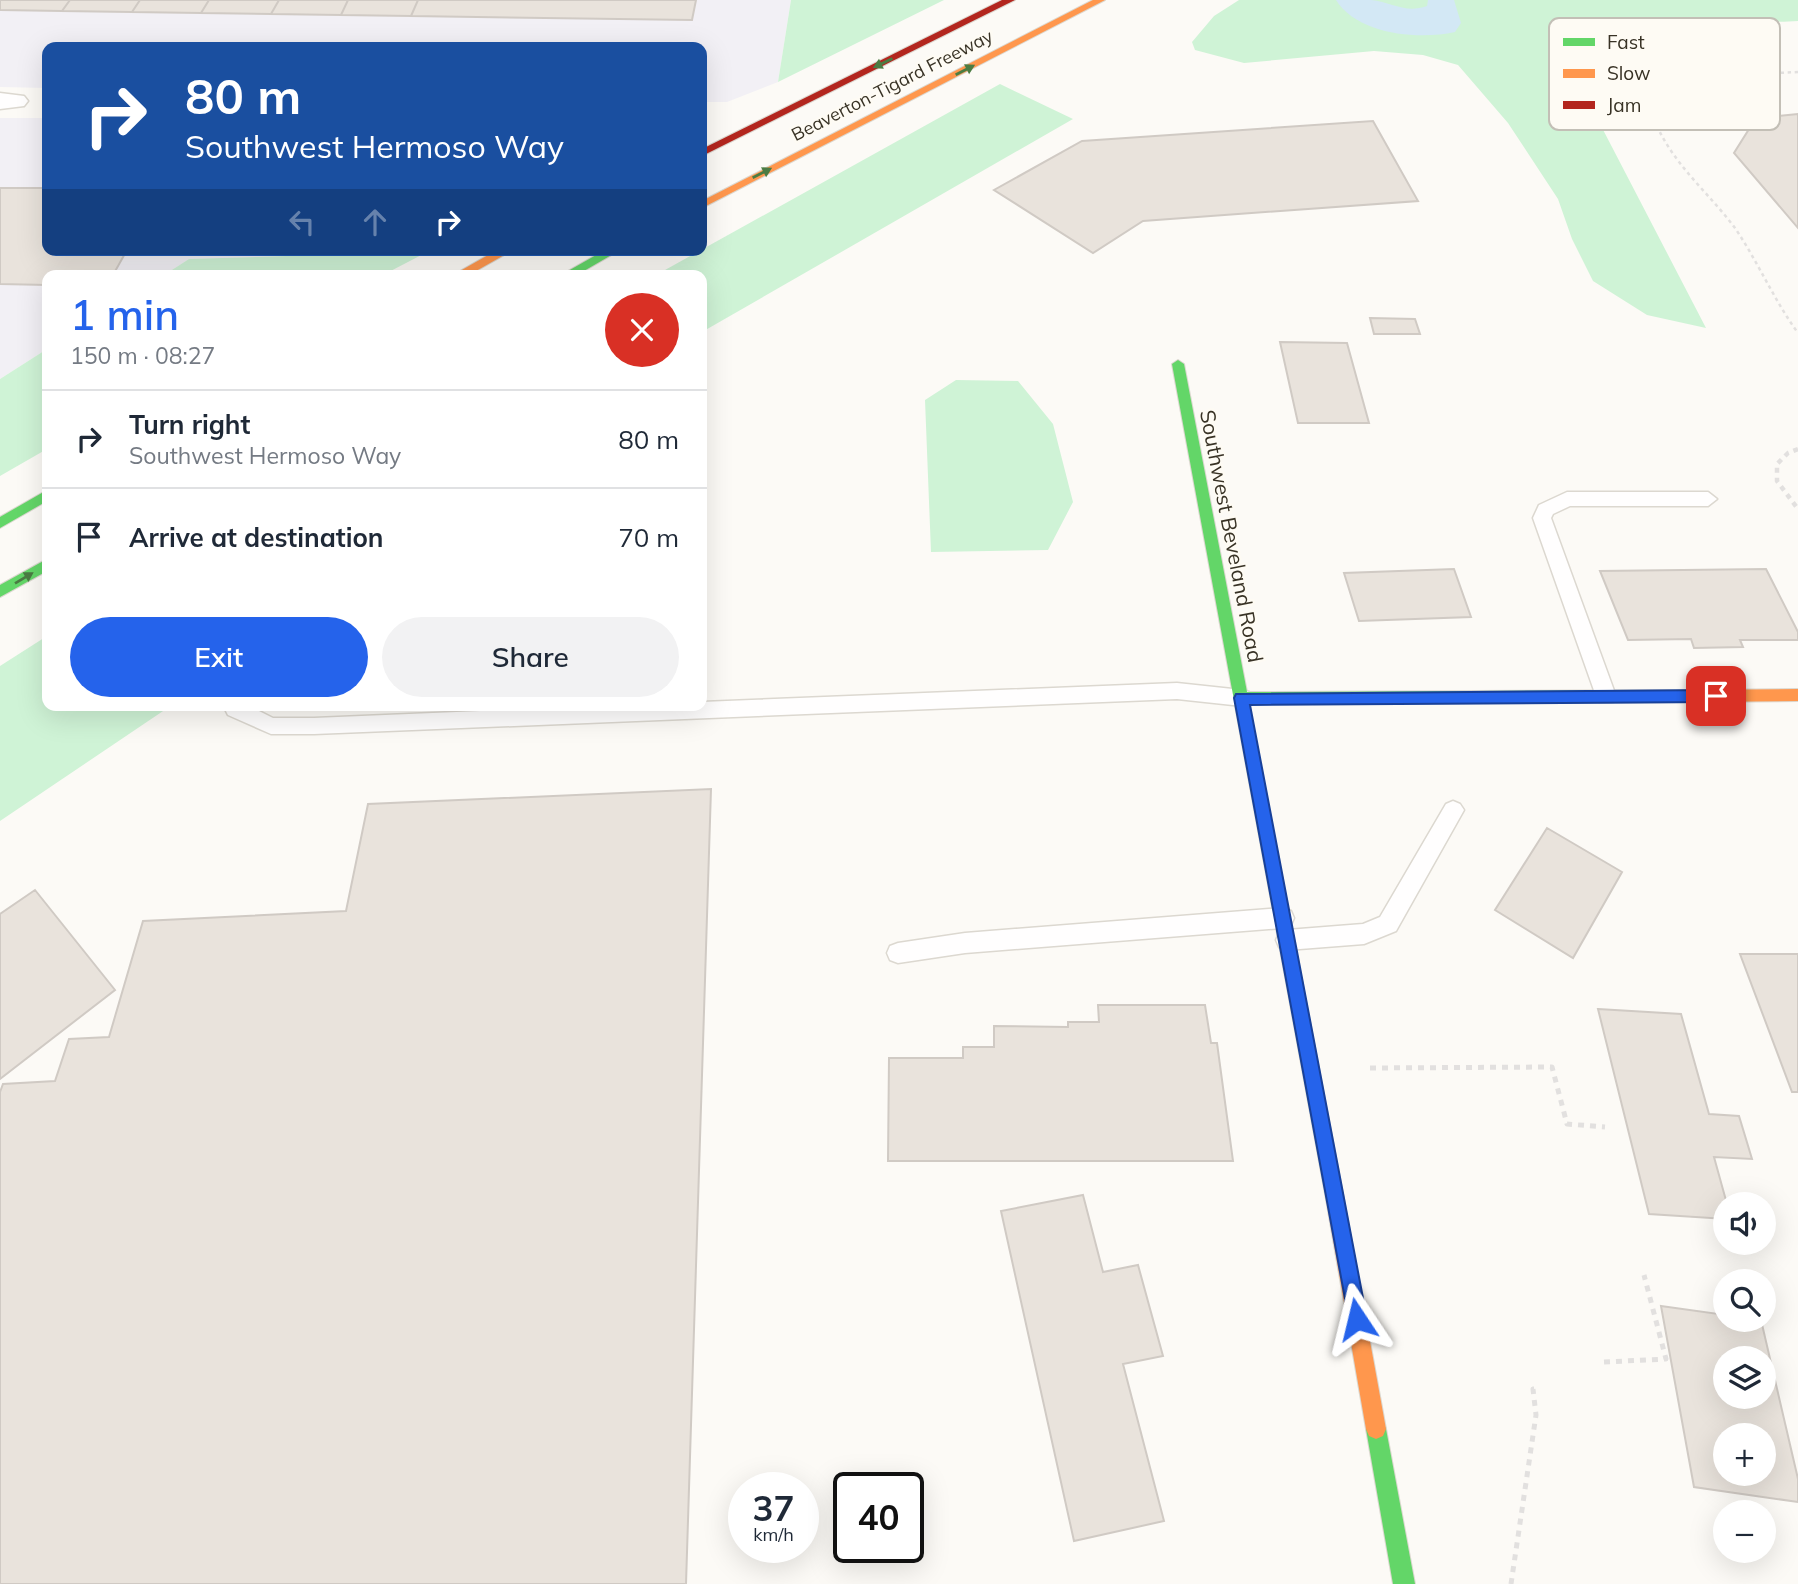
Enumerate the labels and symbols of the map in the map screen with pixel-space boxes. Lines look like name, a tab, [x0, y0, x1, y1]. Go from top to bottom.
legend	[1549, 18, 1780, 130]
street label: Beaverton-Tigard Freeway	[787, 24, 997, 146]
text: Fast	[1607, 30, 1645, 54]
one-way arrow	[873, 57, 893, 68]
text: Slow	[1607, 61, 1651, 85]
one-way arrow	[955, 64, 975, 75]
text: Jam	[1607, 93, 1641, 117]
one-way arrow	[752, 168, 772, 179]
street label: Southwest Beveland Road	[1195, 407, 1269, 665]
one-way arrow	[14, 571, 33, 584]
pin	[1686, 666, 1746, 726]
position arrow	[1320, 1282, 1394, 1356]
speed limit sign: 40	[833, 1472, 924, 1563]

